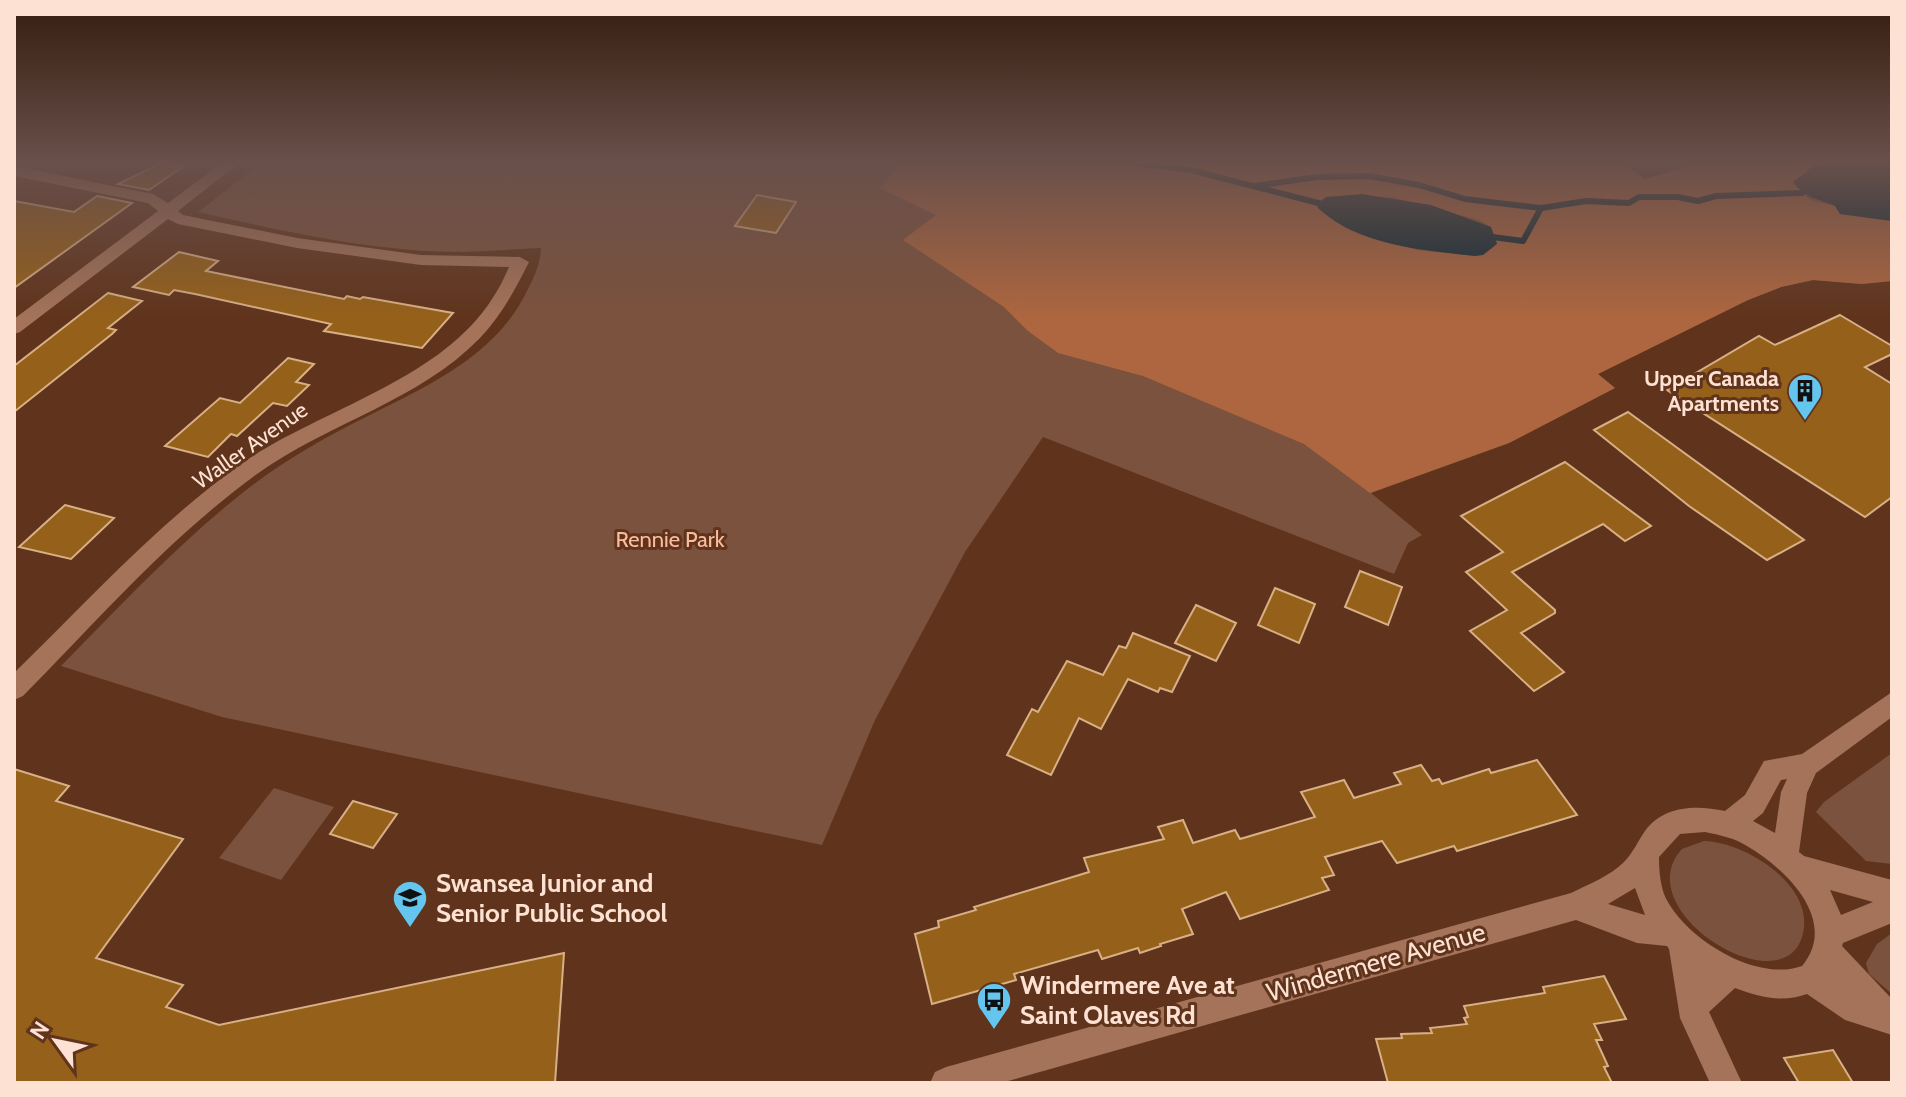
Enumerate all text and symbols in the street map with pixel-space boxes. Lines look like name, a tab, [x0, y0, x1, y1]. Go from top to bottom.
place label: Upper Canada Apartments	[1644, 365, 1779, 417]
building icon: Upper Canada Apartments	[1786, 372, 1824, 422]
street label: Waller Avenue	[188, 396, 313, 495]
park label: Rennie Park	[615, 526, 725, 553]
place label: Swansea Junior and Senior Public School	[436, 867, 668, 929]
school or university icon: Swansea Junior and Senior Public School	[391, 879, 429, 929]
street label: Windermere Avenue	[1263, 915, 1489, 1009]
place label: Windermere Ave at Saint Olaves Rd	[1020, 969, 1235, 1031]
bus stop icon: Windermere Ave at Saint Olaves Rd	[975, 981, 1013, 1031]
north arrow	[16, 1001, 96, 1081]
text: N	[24, 1017, 55, 1044]

